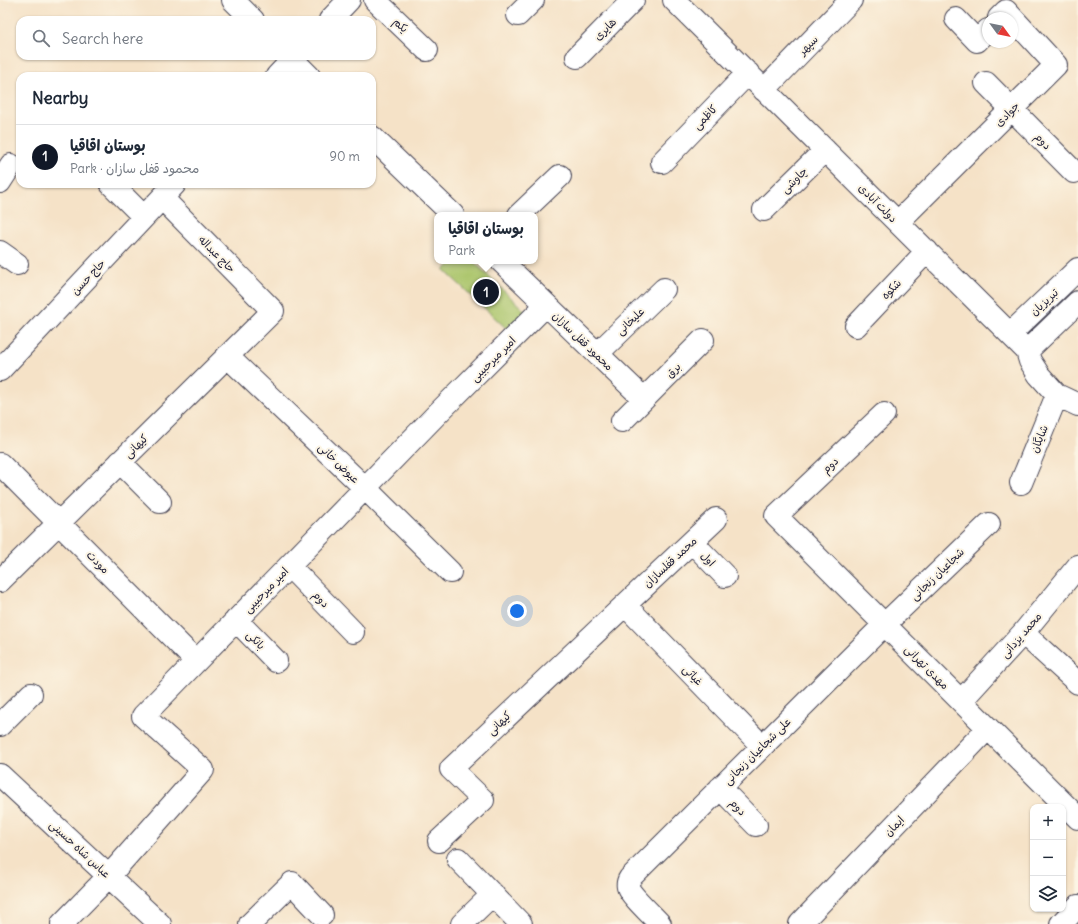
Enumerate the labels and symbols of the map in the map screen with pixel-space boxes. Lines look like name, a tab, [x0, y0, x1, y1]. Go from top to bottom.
north arrow	[982, 12, 1018, 48]
street label: یکم	[389, 15, 411, 37]
street label: هایری	[591, 15, 619, 43]
street label: سپهر	[795, 32, 821, 59]
street label: جوادی	[992, 99, 1023, 130]
street label: کاظمی	[690, 101, 721, 133]
street label: دوم	[1030, 130, 1054, 154]
street label: چاوشی	[778, 164, 811, 197]
street label: دولت آبادی	[855, 181, 900, 226]
street label: حاج عبداله	[195, 233, 238, 276]
street label: حاج حسن	[68, 256, 109, 298]
street label: شکوه	[878, 276, 905, 303]
pin: 1	[473, 277, 499, 307]
street label: تبریزیان	[1027, 285, 1062, 319]
street label: علیخانی	[613, 304, 648, 339]
street label: محمود قفل سازان	[549, 309, 616, 374]
street label: امیر میرحبیبی	[467, 333, 519, 385]
street label: برق	[662, 359, 684, 381]
street label: شایگان	[1027, 423, 1051, 455]
street label: کیهانی	[121, 431, 152, 462]
street label: عیوض خانی	[315, 440, 363, 487]
street label: دوم	[819, 454, 843, 478]
street label: محمد قفلسازان	[640, 534, 700, 590]
street label: شجاعیان زنجانی	[907, 545, 968, 604]
street label: مودت	[83, 548, 112, 577]
street label: اول	[698, 549, 718, 569]
street label: امیر میرحبیبی	[241, 564, 292, 617]
street label: دوم	[308, 588, 332, 612]
your location	[507, 601, 527, 621]
street label: محمد یزدانی	[997, 609, 1045, 661]
street label: بانکی	[243, 628, 268, 653]
street label: مهدی تهرانی	[901, 642, 952, 693]
street label: غیاثی	[679, 662, 706, 689]
street label: کیهانی	[484, 708, 515, 739]
street label: علی شجاعیان زنجانی	[720, 714, 794, 788]
street label: دوم	[725, 796, 749, 820]
street label: ایمان	[881, 813, 907, 839]
street label: عباس شاه حسینی	[46, 817, 113, 881]

